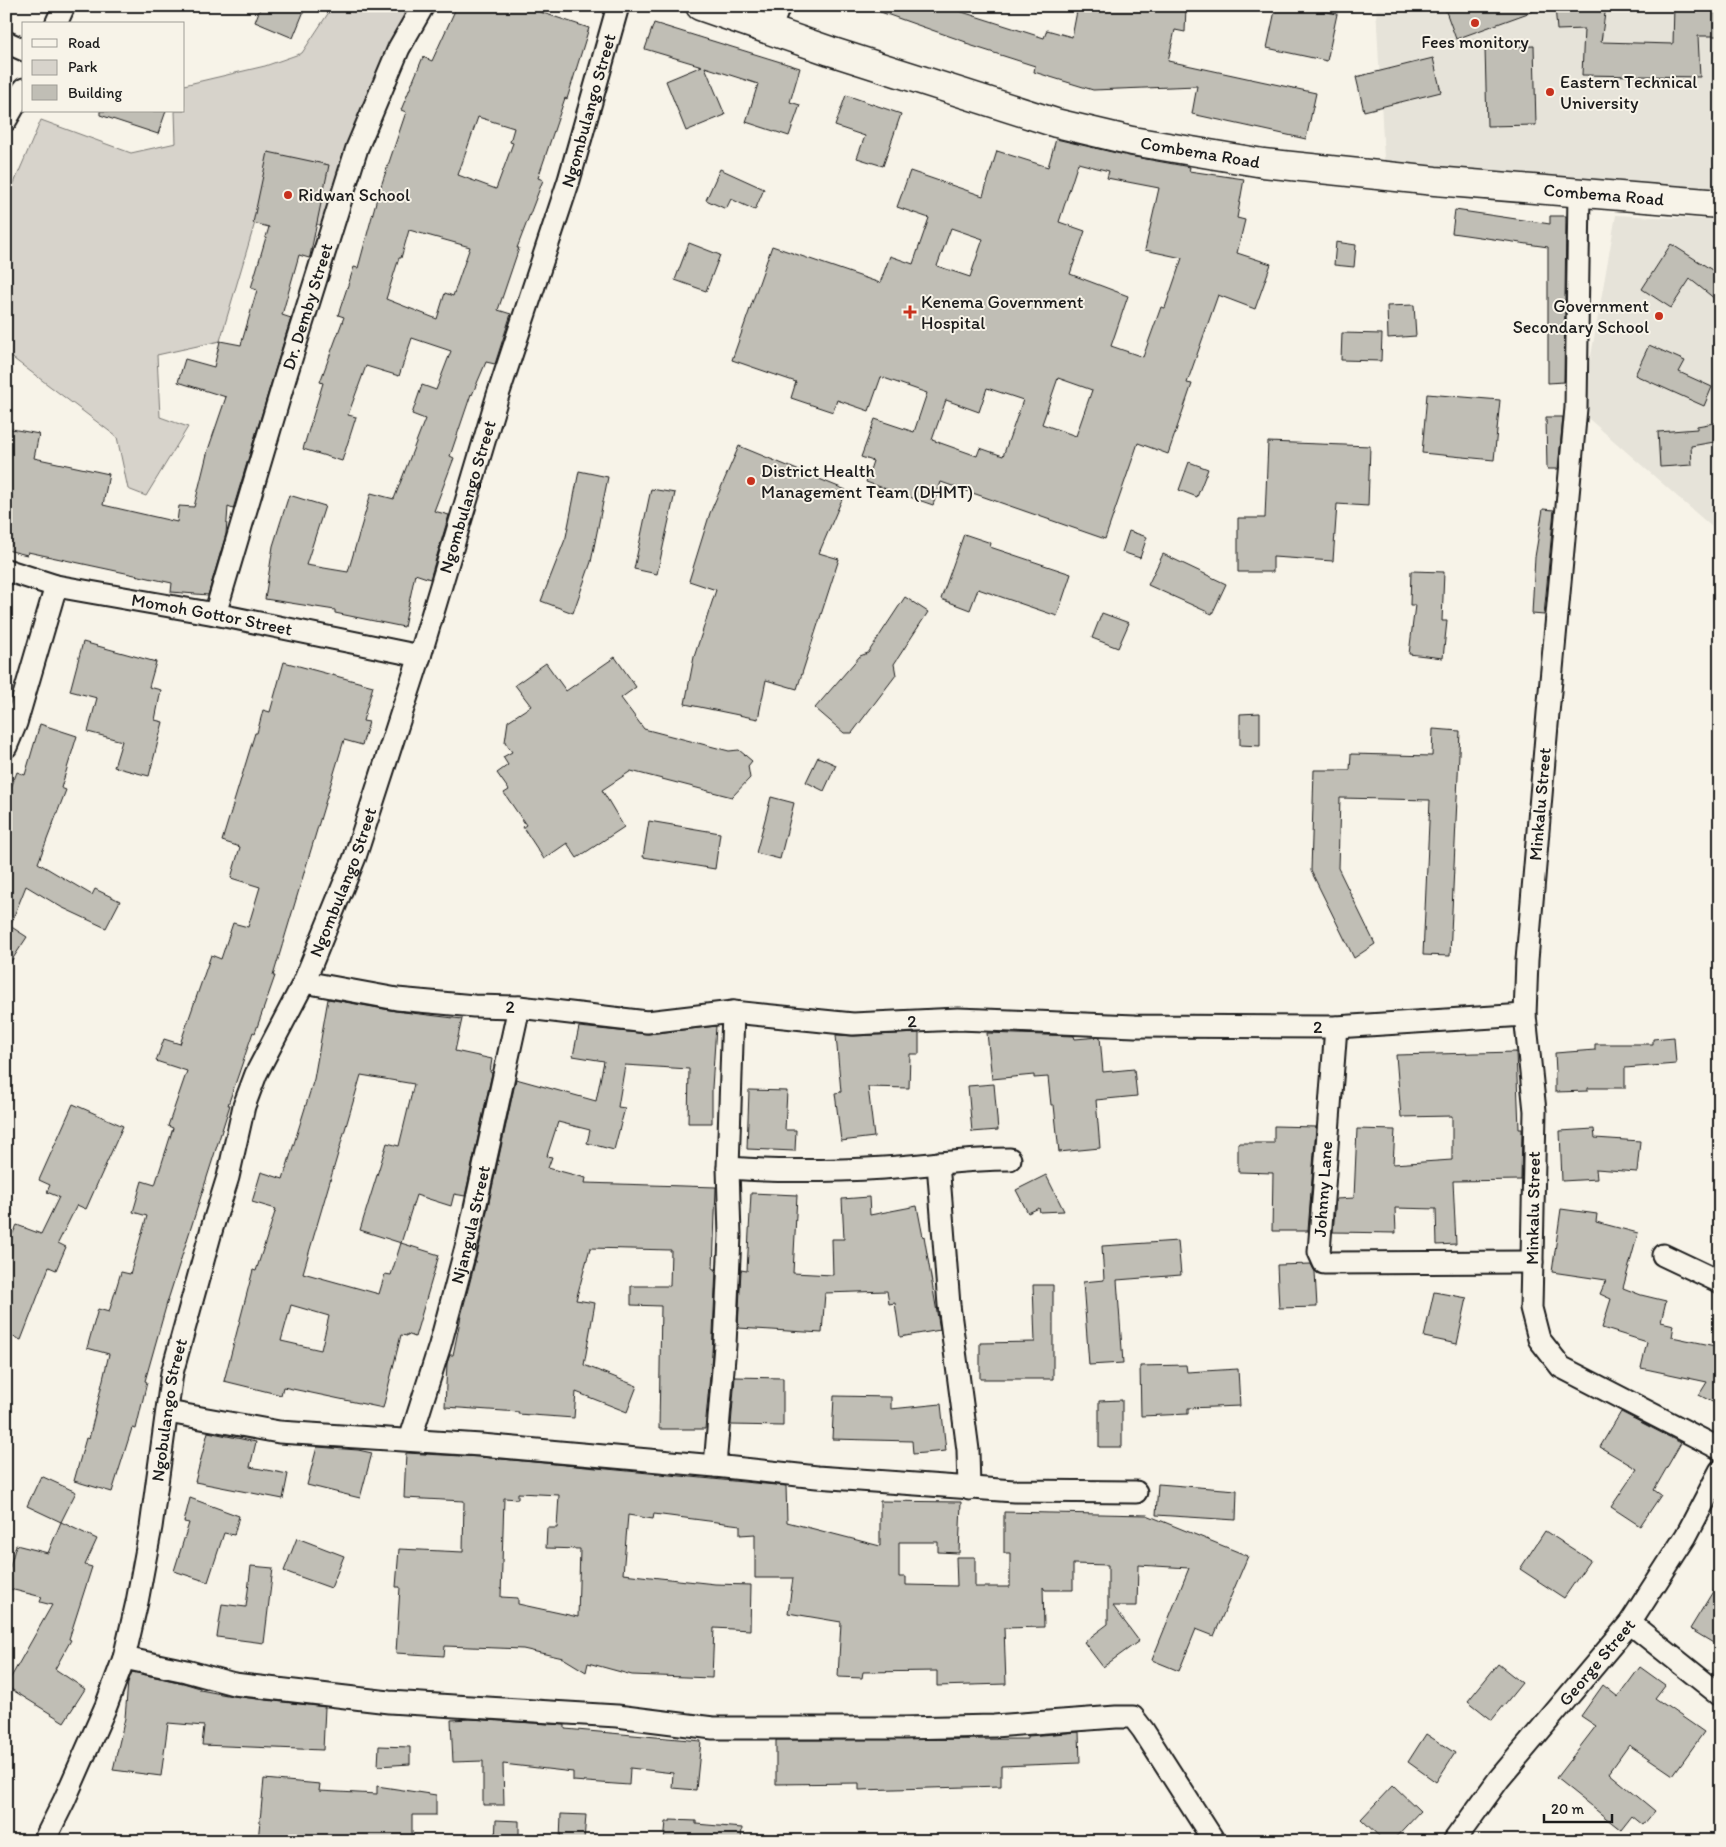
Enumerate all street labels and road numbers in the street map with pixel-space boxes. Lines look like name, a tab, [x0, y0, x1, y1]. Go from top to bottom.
street label: Ngombulango Street	[556, 31, 621, 190]
street label: Combema Road	[1139, 132, 1262, 173]
street label: Combema Road	[1543, 179, 1665, 210]
street label: Dr. Demby Street	[277, 240, 338, 373]
street label: Ngombulango Street	[434, 417, 501, 576]
street label: Momoh Gottor Street	[130, 588, 295, 641]
street label: Minkalu Street	[1524, 746, 1556, 862]
street label: Ngombulango Street	[304, 804, 381, 960]
street label: 2	[505, 996, 516, 1018]
street label: 2	[907, 1010, 918, 1032]
street label: 2	[1313, 1016, 1323, 1038]
street label: Johnny Lane	[1309, 1140, 1337, 1238]
street label: Minkalu Street	[1521, 1151, 1545, 1265]
street label: Njangula Street	[446, 1163, 495, 1286]
street label: Ngobulango Street	[146, 1336, 192, 1483]
street label: George Street	[1554, 1614, 1640, 1710]

